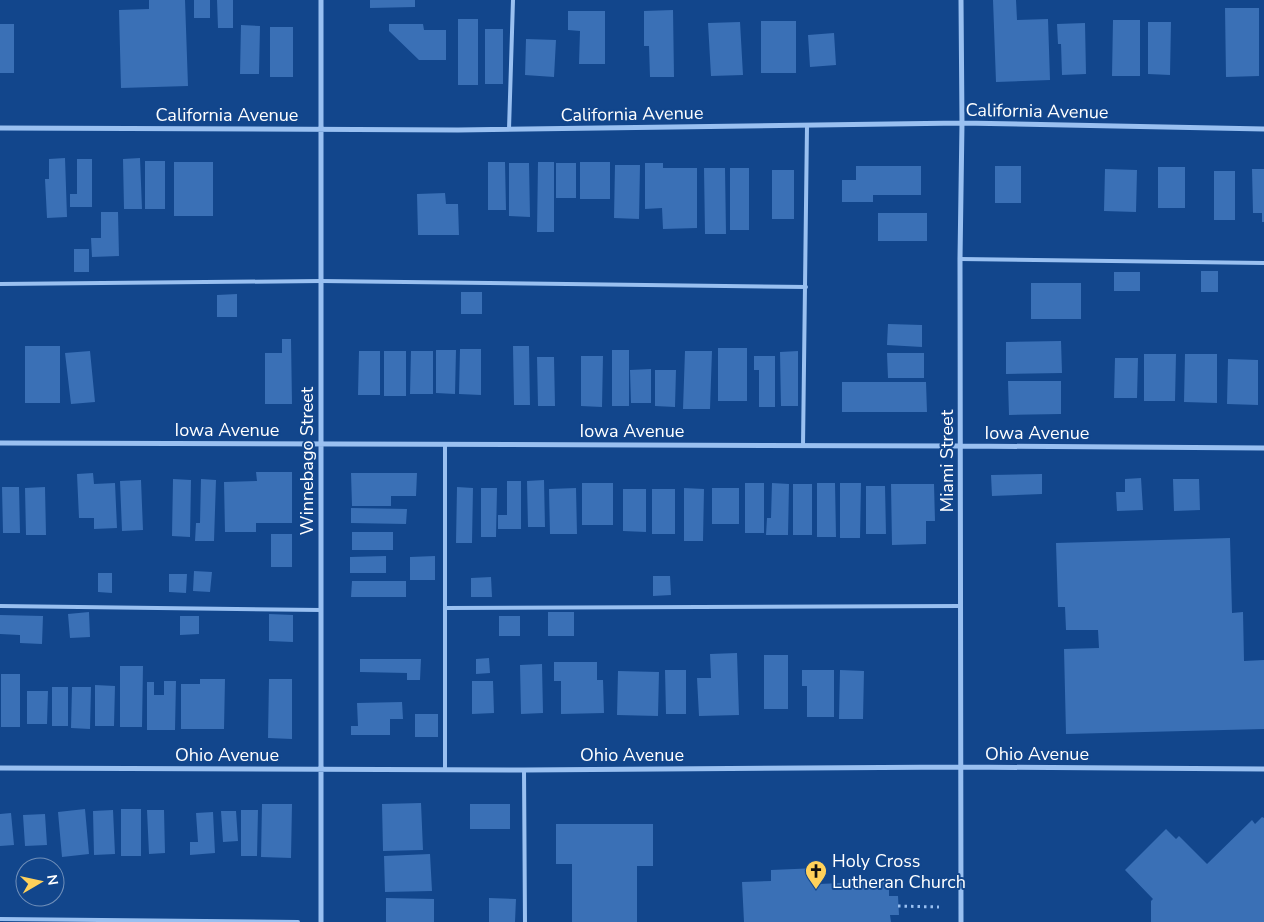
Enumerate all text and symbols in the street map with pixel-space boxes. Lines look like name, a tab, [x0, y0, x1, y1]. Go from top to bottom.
street label: California Avenue	[965, 98, 1109, 124]
street label: California Avenue	[560, 101, 704, 127]
street label: California Avenue	[156, 103, 298, 127]
street label: Winnebago Street	[295, 386, 319, 535]
street label: Miami Street	[935, 409, 959, 512]
street label: Iowa Avenue	[175, 418, 279, 442]
street label: Iowa Avenue	[580, 419, 684, 443]
street label: Iowa Avenue	[985, 421, 1089, 445]
street label: Ohio Avenue	[985, 742, 1089, 766]
street label: Ohio Avenue	[175, 743, 279, 767]
street label: Ohio Avenue	[580, 743, 684, 767]
place label: Holy Cross Lutheran Church	[832, 849, 966, 894]
north arrow	[15, 857, 65, 907]
church icon: Holy Cross Lutheran Church	[804, 859, 828, 890]
text: N	[42, 873, 63, 887]

